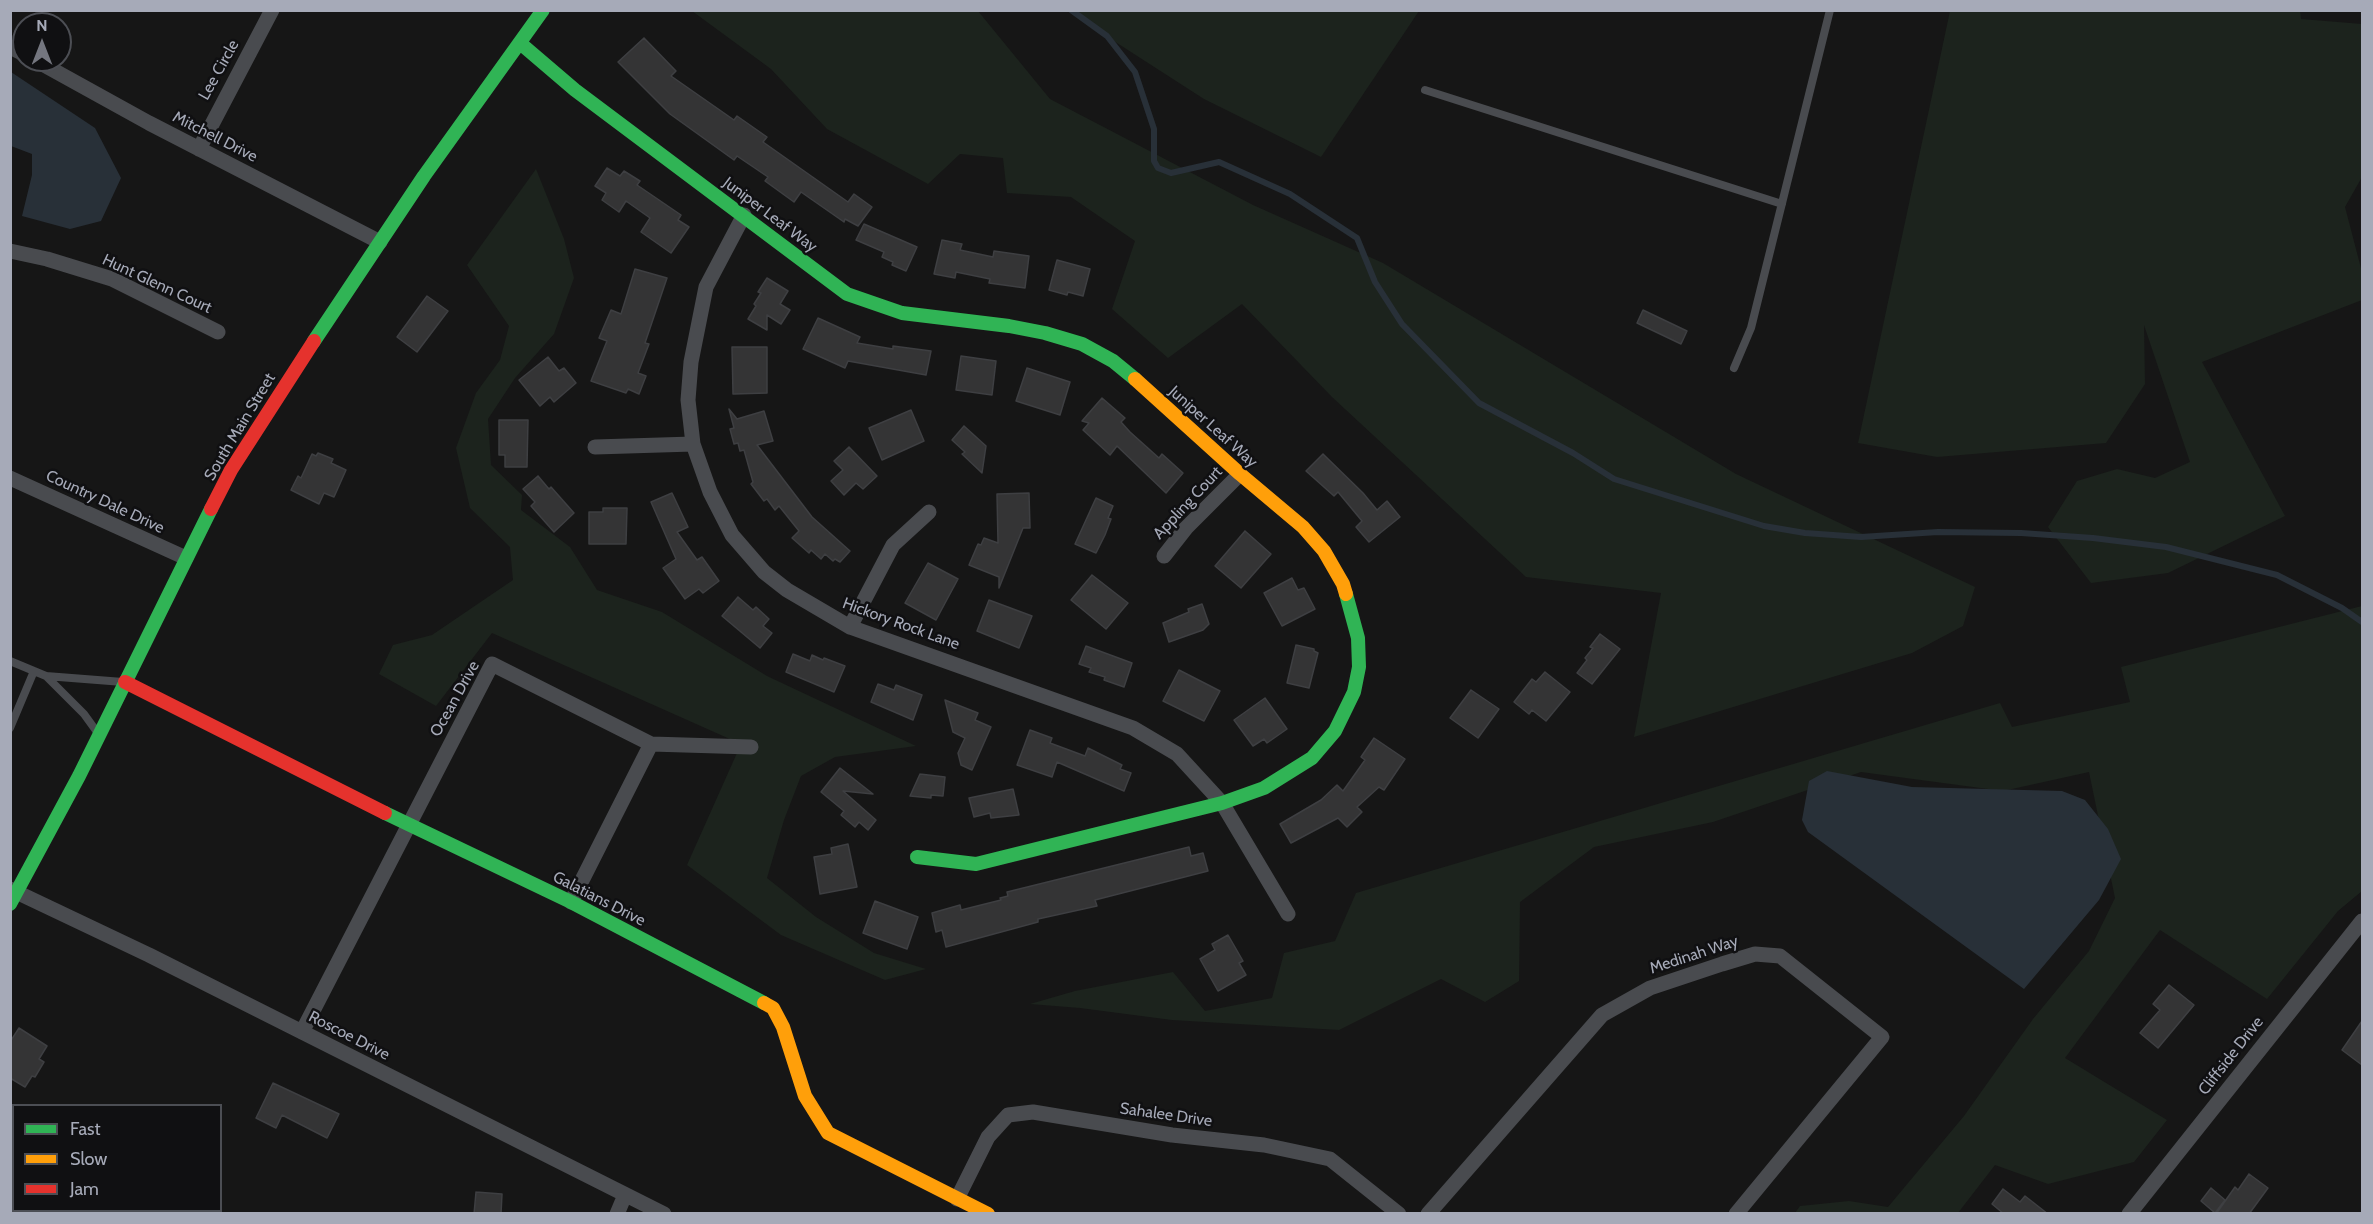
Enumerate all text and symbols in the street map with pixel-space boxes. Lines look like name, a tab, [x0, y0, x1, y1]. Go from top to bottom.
north arrow	[12, 12, 72, 72]
text: N	[36, 16, 48, 35]
street label: Lee Circle	[195, 37, 243, 103]
street label: Mitchell Drive	[169, 107, 261, 167]
street label: Juniper Leaf Way	[719, 173, 821, 257]
street label: Hunt Glenn Court	[99, 250, 215, 318]
street label: South Main Street	[200, 370, 280, 484]
street label: Juniper Leaf Way	[1165, 382, 1261, 472]
street label: Appling Court	[1149, 463, 1227, 543]
street label: Country Dale Drive	[43, 466, 167, 538]
street label: Hickory Rock Lane	[840, 594, 962, 654]
street label: Ocean Drive	[426, 658, 484, 740]
street label: Galatians Drive	[550, 867, 648, 931]
street label: Medinah Way	[1647, 932, 1741, 978]
street label: Roscoe Drive	[305, 1007, 393, 1065]
street label: Cliffside Drive	[2194, 1013, 2268, 1099]
street label: Sahalee Drive	[1119, 1099, 1213, 1131]
legend	[12, 1104, 222, 1212]
text: Fast	[70, 1118, 101, 1140]
text: Slow	[70, 1148, 107, 1170]
text: Jam	[70, 1178, 99, 1200]

